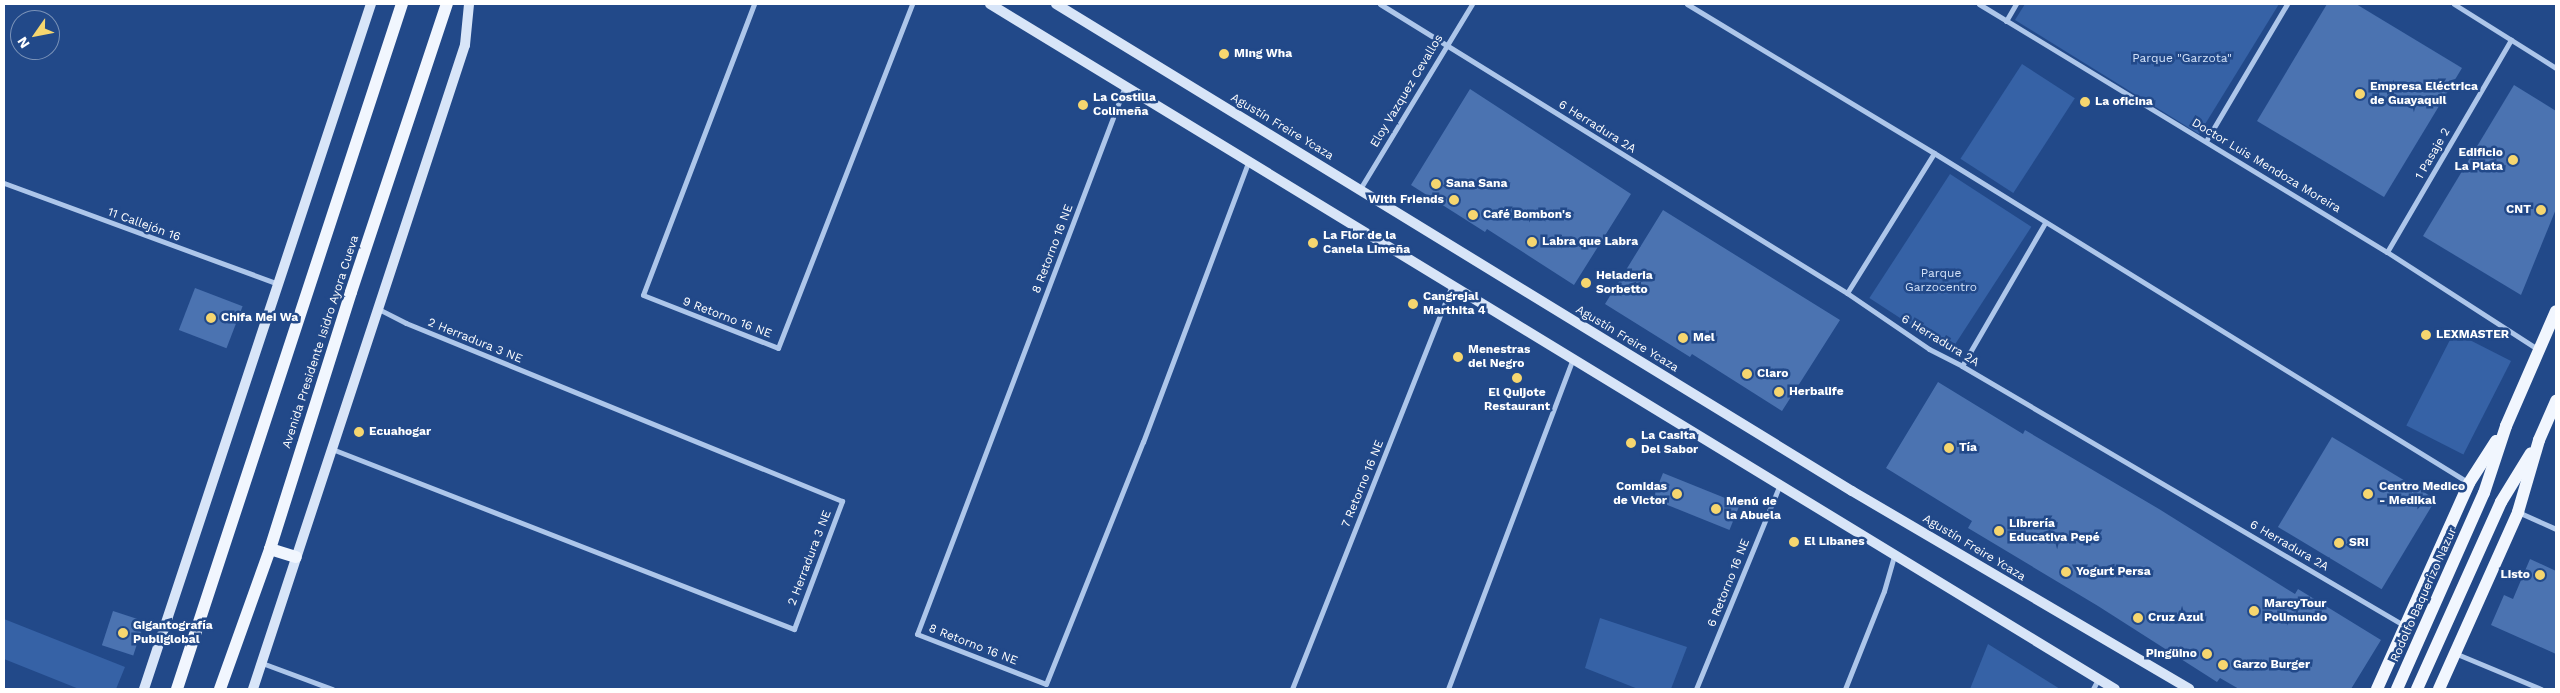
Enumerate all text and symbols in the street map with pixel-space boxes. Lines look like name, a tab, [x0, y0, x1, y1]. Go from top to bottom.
north arrow	[10, 10, 60, 60]
street label: Eloy Vazquez Cevallos	[1367, 32, 1447, 150]
text: N	[14, 34, 33, 51]
place label: Ming Wha	[1234, 47, 1292, 61]
marker: Ming Wha	[1218, 48, 1230, 60]
park label: Parque "Garzota"	[2132, 52, 2232, 66]
place label: Empresa Eléctrica de Guayaquil	[2370, 80, 2478, 108]
marker: Empresa Eléctrica de Guayaquil	[2354, 88, 2366, 100]
street label: Agustín Freire Ycaza	[1228, 90, 1336, 164]
place label: La Costilla Colimeña	[1093, 91, 1156, 119]
place label: La oficina	[2095, 95, 2153, 109]
marker: La oficina	[2079, 96, 2091, 108]
street label: 6 Herradura 2A	[1555, 97, 1639, 157]
marker: La Costilla Colimeña	[1077, 99, 1089, 111]
street label: Doctor Luis Mendoza Moreira	[2189, 116, 2343, 216]
street label: 1 Pasaje 2	[2412, 126, 2454, 182]
place label: Edificio La Plata	[2454, 146, 2503, 174]
marker: Edificio La Plata	[2507, 154, 2519, 166]
place label: Sana Sana	[1446, 177, 1507, 191]
marker: Sana Sana	[1430, 178, 1442, 190]
place label: With Friends	[1368, 193, 1444, 207]
marker: With Friends	[1448, 194, 1460, 206]
street label: 8 Retorno 16 NE	[1029, 202, 1077, 296]
place label: CNT	[2506, 203, 2531, 217]
marker: CNT	[2535, 204, 2547, 216]
street label: 11 Callejón 16	[106, 205, 182, 245]
place label: Café Bombon's	[1483, 208, 1571, 222]
marker: Café Bombon's	[1467, 209, 1479, 221]
place label: La Flor de la Canela Limeña	[1323, 229, 1410, 257]
street label: Avenida Presidente Isidro Ayora Cueva	[280, 233, 362, 451]
place label: Labra que Labra	[1542, 235, 1638, 249]
marker: Labra que Labra	[1526, 236, 1538, 248]
marker: La Flor de la Canela Limeña	[1307, 237, 1319, 249]
park label: Parque Garzocentro	[1905, 267, 1977, 295]
place label: Heladeria Sorbetto	[1596, 269, 1653, 297]
marker: Heladeria Sorbetto	[1580, 277, 1592, 289]
place label: Cangrejal Marthita 4	[1423, 290, 1486, 318]
street label: 9 Retorno 16 NE	[680, 294, 774, 342]
marker: Cangrejal Marthita 4	[1407, 298, 1419, 310]
street label: Agustín Freire Ycaza	[1573, 302, 1681, 376]
place label: Chifa Mei Wa	[221, 311, 299, 325]
marker: Chifa Mei Wa	[205, 312, 217, 324]
street label: 6 Herradura 2A	[1898, 312, 1982, 370]
street label: 2 Herradura 3 NE	[425, 315, 525, 367]
place label: LEXMASTER	[2436, 328, 2509, 342]
marker: LEXMASTER	[2420, 329, 2432, 341]
place label: Mel	[1693, 331, 1715, 345]
marker: Mel	[1677, 332, 1689, 344]
place label: Menestras del Negro	[1468, 343, 1530, 371]
marker: Menestras del Negro	[1452, 351, 1464, 363]
place label: Claro	[1757, 367, 1788, 381]
marker: Claro	[1741, 368, 1753, 380]
marker: El Quijote Restaurant	[1511, 372, 1523, 384]
place label: Herbalife	[1789, 385, 1844, 399]
place label: El Quijote Restaurant	[1484, 386, 1550, 414]
marker: Herbalife	[1773, 386, 1785, 398]
place label: Ecuahogar	[369, 425, 431, 439]
marker: Ecuahogar	[353, 426, 365, 438]
place label: La Casita Del Sabor	[1641, 429, 1698, 457]
marker: La Casita Del Sabor	[1625, 437, 1637, 449]
street label: 7 Retorno 16 NE	[1339, 438, 1387, 530]
place label: Tía	[1959, 441, 1977, 455]
marker: Tía	[1943, 442, 1955, 454]
place label: Comidas de Victor	[1613, 480, 1667, 508]
place label: Centro Medico - Medikal	[2379, 480, 2465, 508]
marker: Centro Medico - Medikal	[2361, 487, 2375, 501]
marker: Comidas de Victor	[1671, 488, 1683, 500]
place label: Menú de la Abuela	[1726, 495, 1781, 523]
marker: Menú de la Abuela	[1710, 503, 1722, 515]
street label: 2 Herradura 3 NE	[785, 508, 835, 608]
street label: Agustín Freire Ycaza	[1920, 511, 2028, 585]
place label: Librería Educativa Pepé	[2009, 517, 2100, 545]
street label: 6 Herradura 2A	[2247, 518, 2331, 574]
marker: Librería Educativa Pepé	[1993, 525, 2005, 537]
street label: Rodolfo Baquerizo Nazur	[2388, 526, 2460, 664]
place label: El Libanes	[1804, 535, 1865, 549]
marker: El Libanes	[1788, 536, 1800, 548]
place label: SRI	[2349, 536, 2369, 550]
street label: 6 Retorno 16 NE	[1705, 537, 1753, 629]
marker: SRI	[2333, 537, 2345, 549]
place label: Yogurt Persa	[2076, 565, 2151, 579]
marker: Yogurt Persa	[2060, 566, 2072, 578]
place label: Listo	[2500, 568, 2530, 582]
marker: Listo	[2534, 569, 2546, 581]
place label: MarcyTour Polimundo	[2264, 597, 2327, 625]
marker: MarcyTour Polimundo	[2248, 605, 2260, 617]
place label: Cruz Azul	[2148, 611, 2204, 625]
marker: Cruz Azul	[2132, 612, 2144, 624]
place label: Gigantografía Publiglobal	[133, 619, 213, 647]
street label: 8 Retorno 16 NE	[926, 621, 1020, 669]
marker: Gigantografía Publiglobal	[117, 627, 129, 639]
place label: Pingüino	[2146, 647, 2197, 661]
marker: Pingüino	[2201, 648, 2213, 660]
place label: Garzo Burger	[2233, 658, 2310, 672]
marker: Garzo Burger	[2217, 659, 2229, 671]

